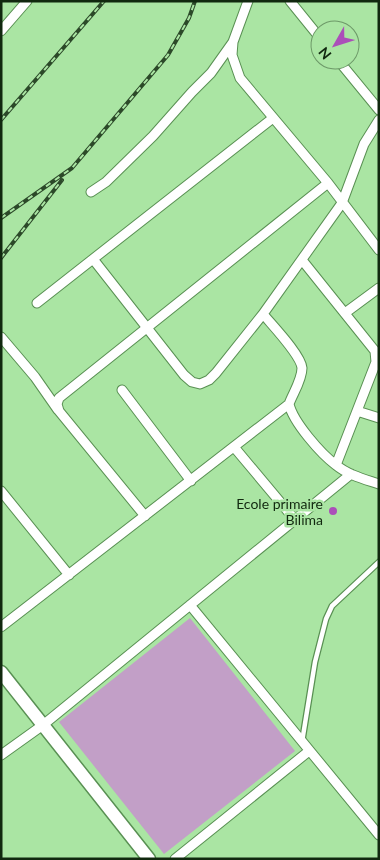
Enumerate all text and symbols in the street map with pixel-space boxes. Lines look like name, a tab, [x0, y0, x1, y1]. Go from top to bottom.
north arrow	[310, 20, 360, 70]
text: N	[315, 44, 335, 63]
place label: Ecole primaire Bilima	[236, 495, 323, 528]
marker: Ecole primaire Bilima	[327, 505, 339, 517]

